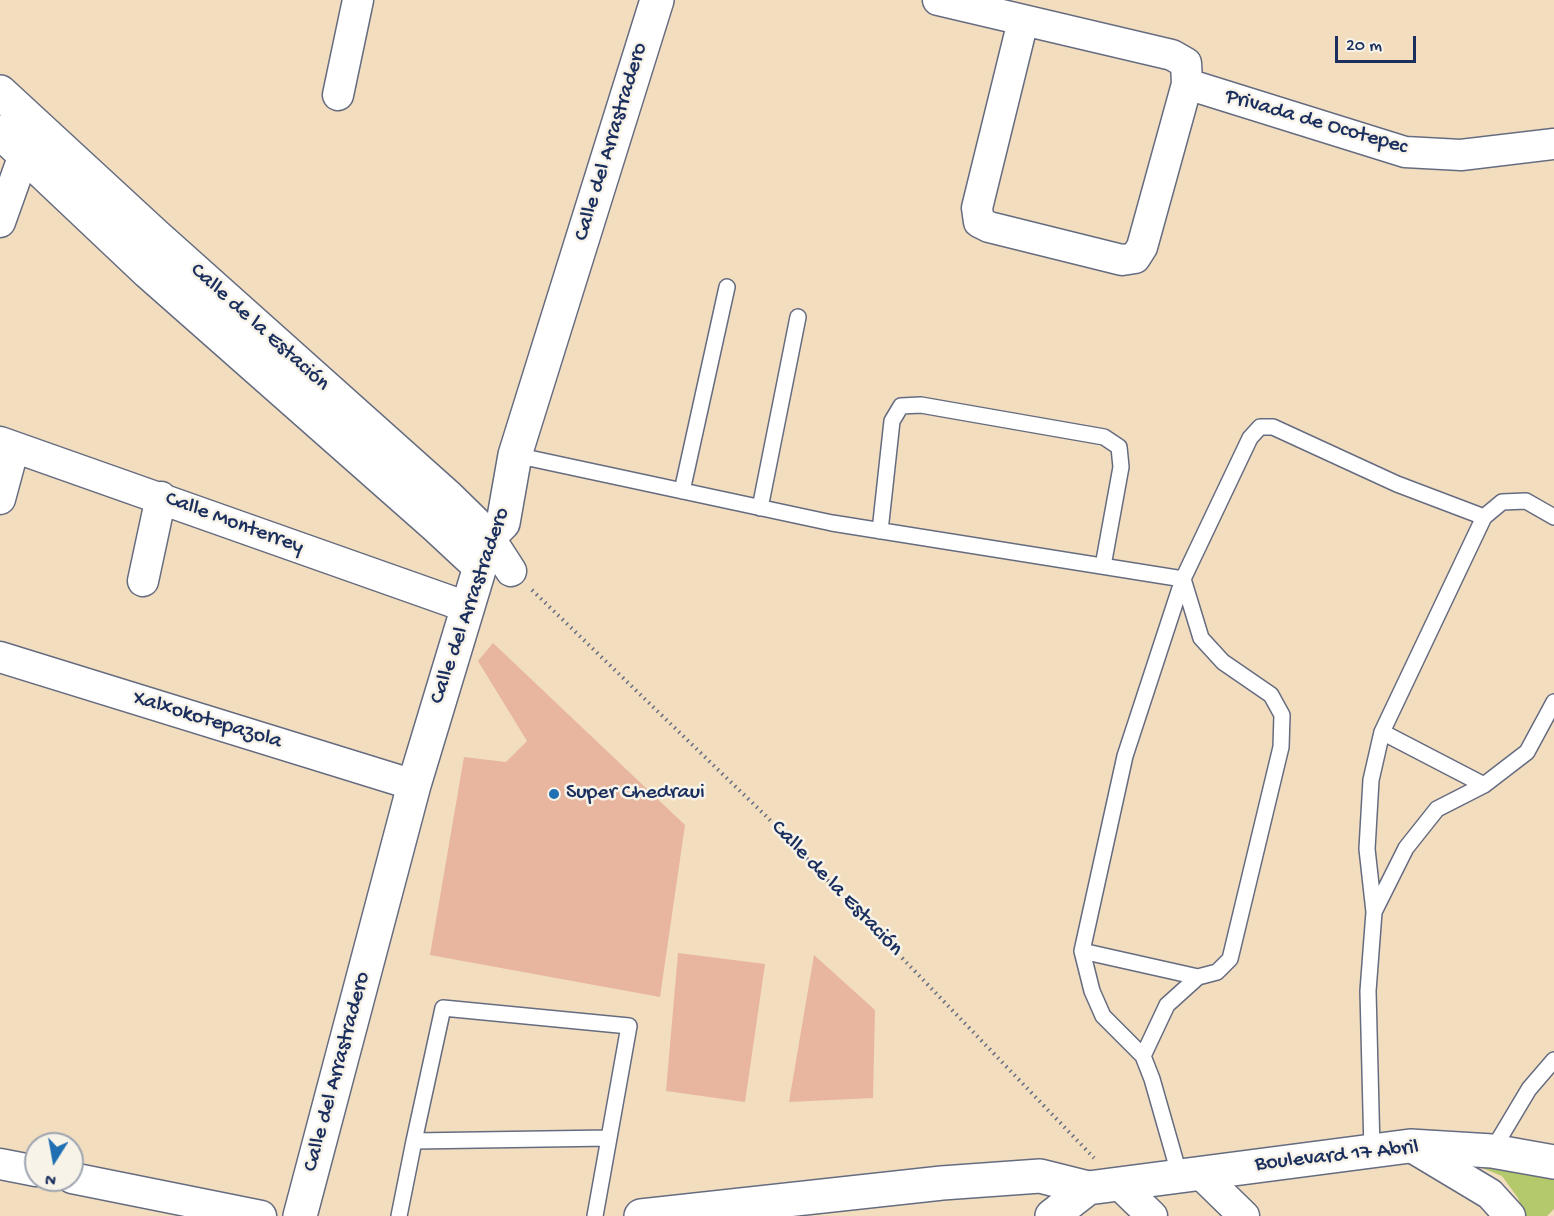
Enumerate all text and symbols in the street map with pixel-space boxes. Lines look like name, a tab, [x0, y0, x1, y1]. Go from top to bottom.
scale bar	[1338, 24, 1419, 62]
text: 20 m	[1346, 36, 1382, 57]
street label: Calle del Arrastradero	[569, 40, 655, 244]
street label: Privada de Ocotepec	[1222, 84, 1410, 162]
street label: Calle de la Estación	[184, 258, 334, 398]
street label: Calle Monterrey	[161, 487, 307, 561]
street label: Calle del Arrastradero	[425, 504, 517, 708]
street label: Xalxokotepazola	[129, 686, 285, 756]
place label: Super Chedraui	[566, 781, 705, 807]
marker: Super Chedraui	[547, 787, 561, 801]
street label: Calle de la Estación	[764, 815, 908, 963]
street label: Calle del Arrastradero	[299, 969, 377, 1175]
north arrow	[24, 1132, 84, 1192]
street label: Boulevard 17 Abril	[1254, 1135, 1420, 1179]
text: N	[44, 1168, 58, 1189]

